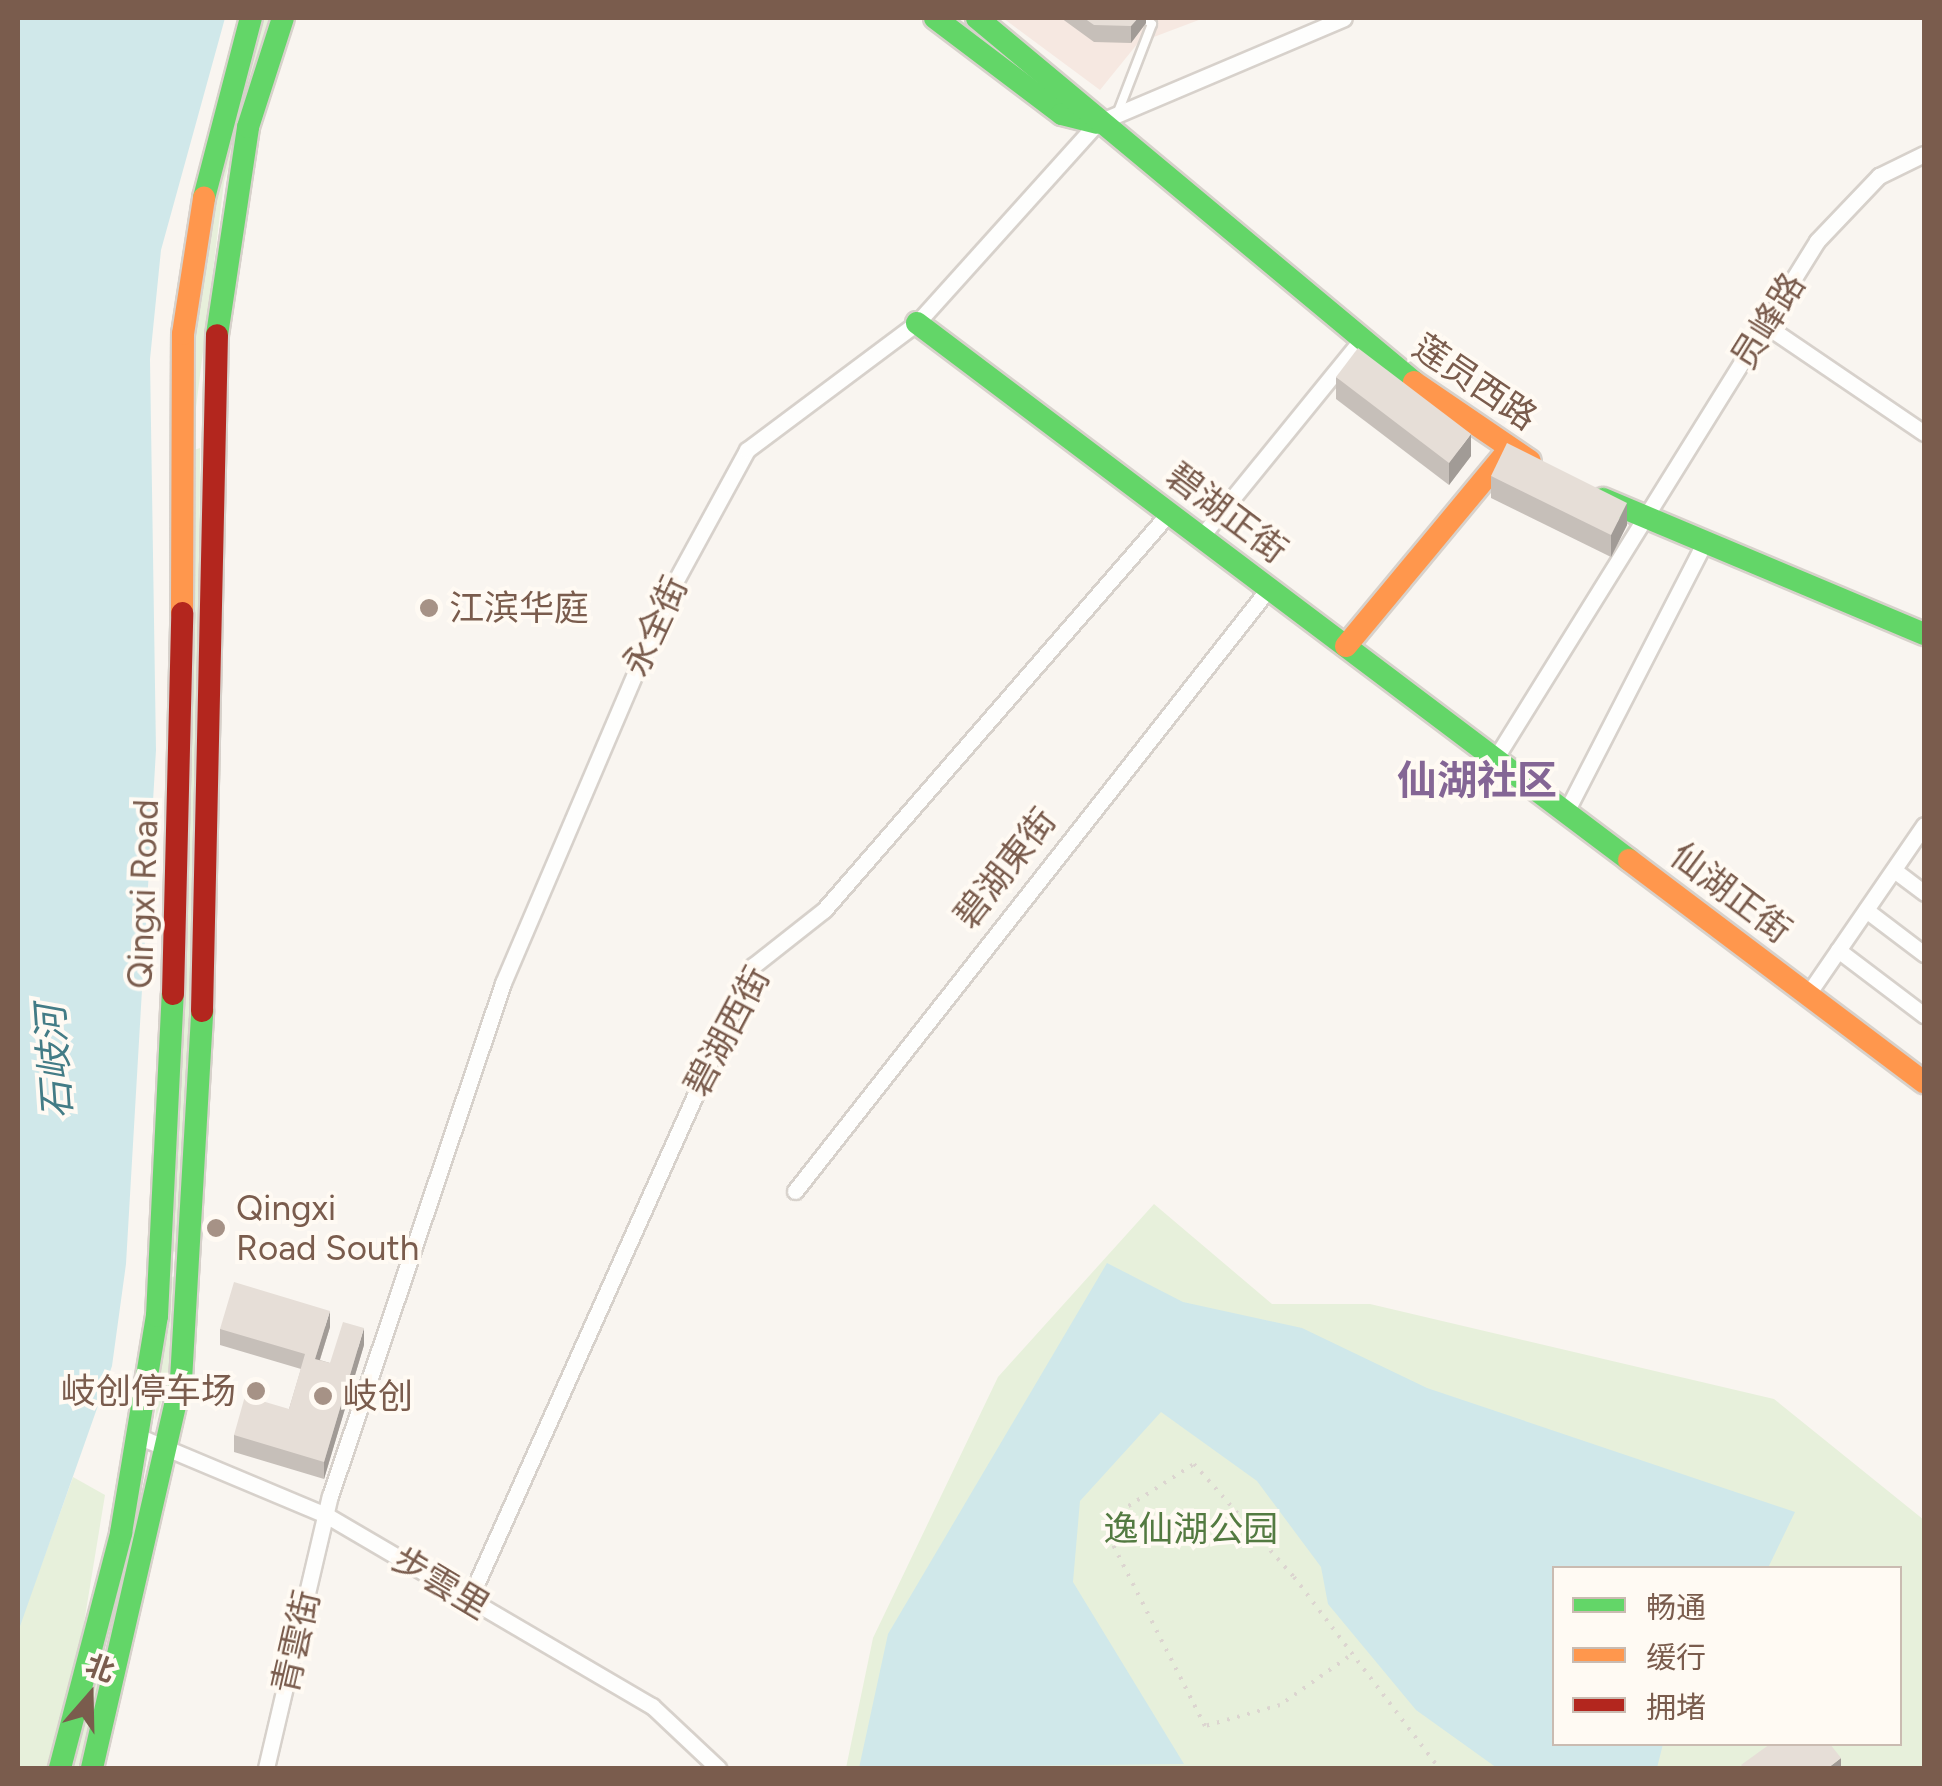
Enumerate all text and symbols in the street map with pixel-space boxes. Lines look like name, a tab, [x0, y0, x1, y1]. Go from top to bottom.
street label: 员峰路	[1722, 265, 1814, 377]
street label: 莲员西路	[1405, 325, 1545, 439]
street label: 碧湖正街	[1158, 454, 1296, 572]
street label: 永全街	[614, 570, 696, 682]
place label: 江滨华庭	[449, 587, 589, 629]
marker: 江滨华庭	[418, 597, 440, 619]
district label: 仙湖社区	[1397, 756, 1557, 804]
street label: Qingxi Road	[119, 799, 167, 989]
street label: 碧湖東街	[945, 800, 1065, 936]
street label: 仙湖正街	[1662, 834, 1800, 952]
street label: 碧湖西街	[676, 959, 778, 1103]
water label: 石岐河	[28, 1004, 82, 1120]
place label: Qingxi Road South	[236, 1187, 419, 1269]
marker: Qingxi Road South	[205, 1217, 227, 1239]
place label: 岐创停车场	[61, 1370, 236, 1412]
place label: 岐创	[343, 1375, 413, 1417]
marker: 岐创停车场	[245, 1380, 267, 1402]
marker: 岐创	[312, 1385, 334, 1407]
park label: 逸仙湖公园	[1104, 1508, 1278, 1550]
street label: 步雲里	[385, 1538, 497, 1628]
legend	[1552, 1566, 1902, 1746]
street label: 青雲街	[264, 1586, 328, 1698]
text: 畅通	[1646, 1589, 1706, 1626]
text: 缓行	[1646, 1639, 1706, 1676]
north arrow	[40, 1646, 140, 1746]
text: 北	[81, 1647, 119, 1689]
text: 拥堵	[1646, 1689, 1706, 1726]

